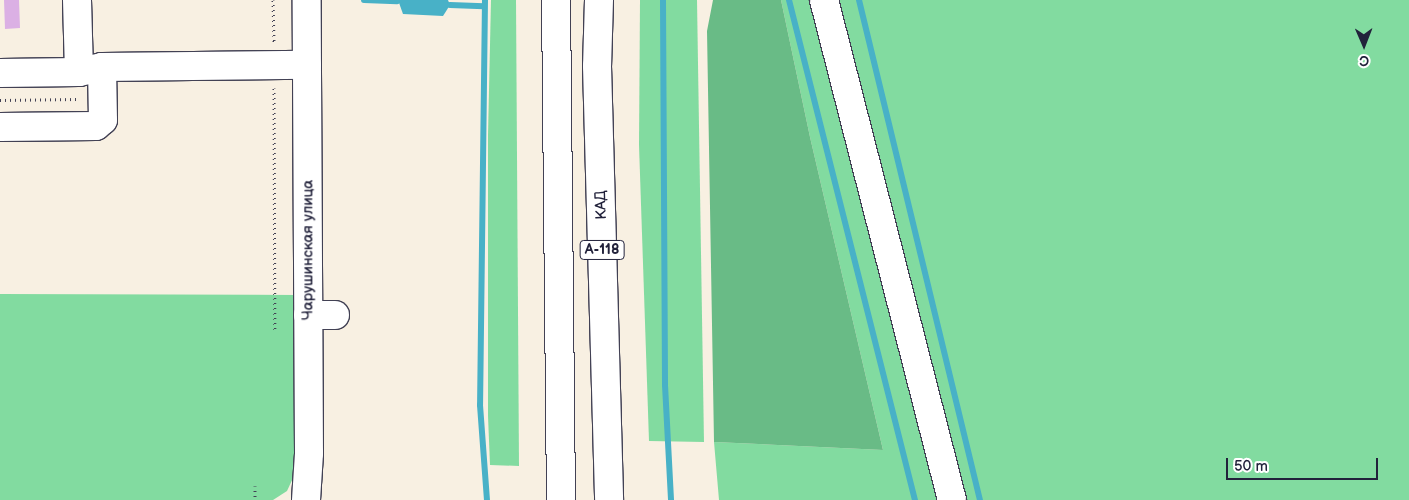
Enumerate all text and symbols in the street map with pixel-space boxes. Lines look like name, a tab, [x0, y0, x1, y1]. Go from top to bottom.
north arrow	[1339, 20, 1389, 70]
text: С	[1359, 52, 1369, 69]
street label: Чарушинская улица	[299, 180, 317, 320]
street label: КАД	[591, 190, 611, 220]
road number: А-118	[580, 238, 624, 262]
scale bar	[1229, 448, 1382, 480]
text: 50 m	[1234, 457, 1268, 476]

